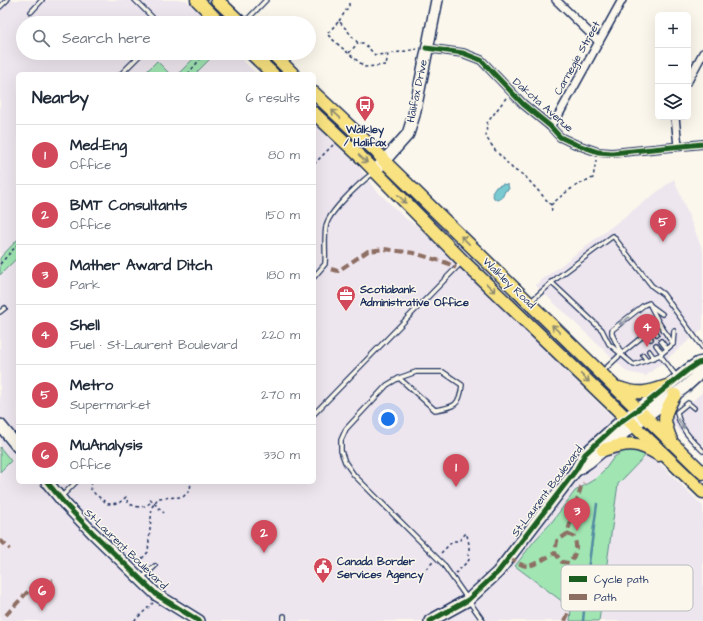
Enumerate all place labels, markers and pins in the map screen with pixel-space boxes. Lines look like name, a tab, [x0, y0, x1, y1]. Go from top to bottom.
bus stop icon: Walkley / Halifax	[354, 94, 376, 122]
place label: Walkley / Halifax	[343, 122, 387, 150]
pin: 5	[650, 209, 676, 242]
place label: Scotiabank Administrative Office	[359, 282, 469, 310]
office icon: Scotiabank Administrative Office	[335, 284, 357, 312]
pin: 4	[634, 314, 660, 347]
pin: 1	[443, 454, 469, 487]
pin: 3	[564, 498, 590, 531]
pin: 2	[251, 520, 277, 553]
place label: Canada Border Services Agency	[336, 554, 424, 584]
public building icon: Canada Border Services Agency	[312, 556, 334, 584]
pin: 6	[29, 578, 55, 611]

